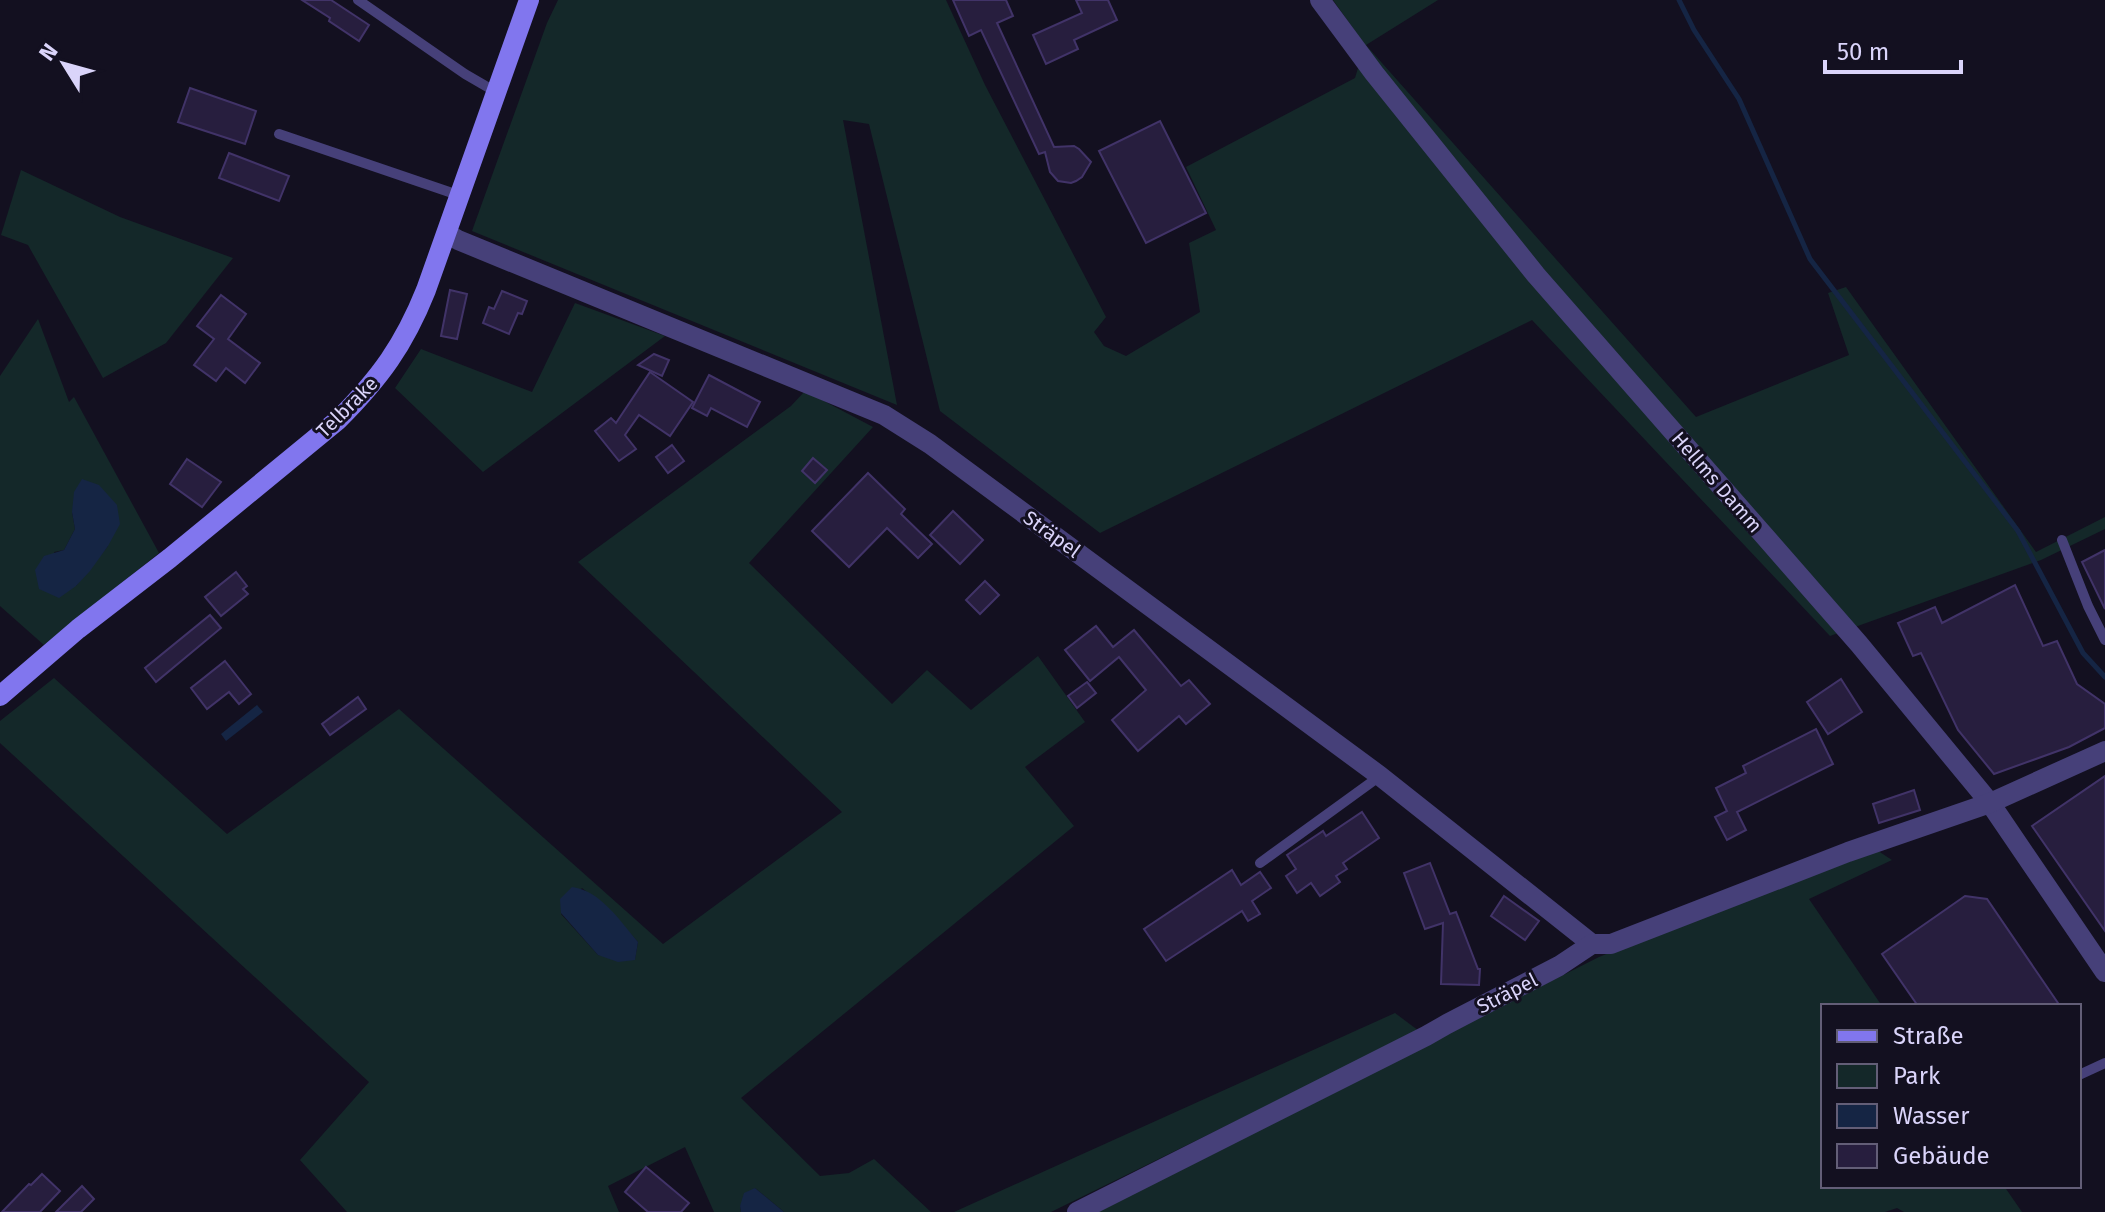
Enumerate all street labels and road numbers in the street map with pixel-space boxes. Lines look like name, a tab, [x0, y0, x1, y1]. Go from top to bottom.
street label: Telbrake	[311, 371, 383, 443]
street label: Hellms Damm	[1667, 427, 1767, 537]
street label: Sträpel	[1019, 505, 1085, 563]
street label: Sträpel	[1473, 968, 1541, 1018]

